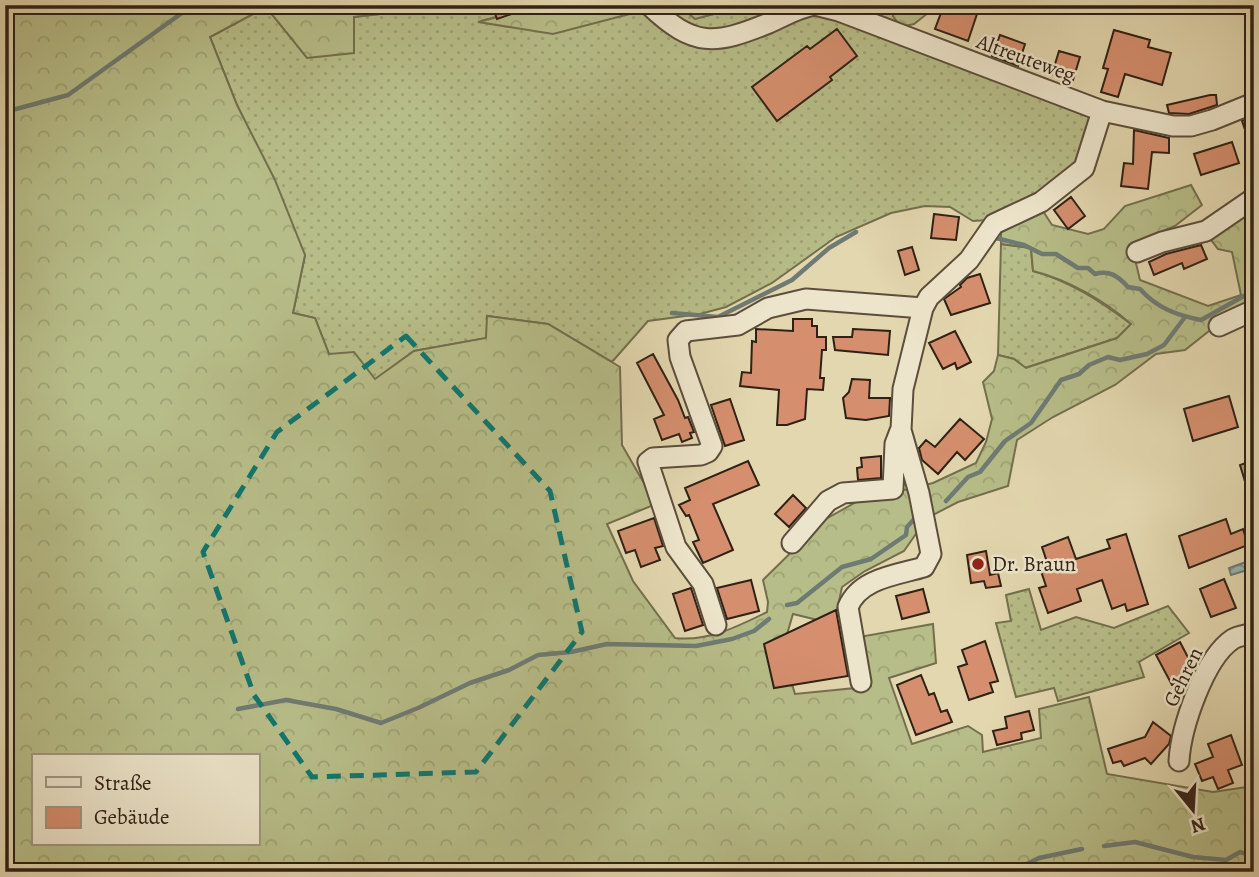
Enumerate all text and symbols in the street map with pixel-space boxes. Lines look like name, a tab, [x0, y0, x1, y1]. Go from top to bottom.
street label: Altreuteweg	[972, 27, 1080, 89]
place label: Dr. Braun	[992, 550, 1076, 578]
marker: Dr. Braun	[970, 556, 986, 572]
street label: Gehren	[1157, 643, 1209, 711]
legend	[32, 754, 259, 846]
text: Straße	[94, 769, 152, 797]
north arrow	[1158, 776, 1228, 846]
text: Gebäude	[94, 803, 170, 831]
text: N	[1187, 811, 1209, 840]

